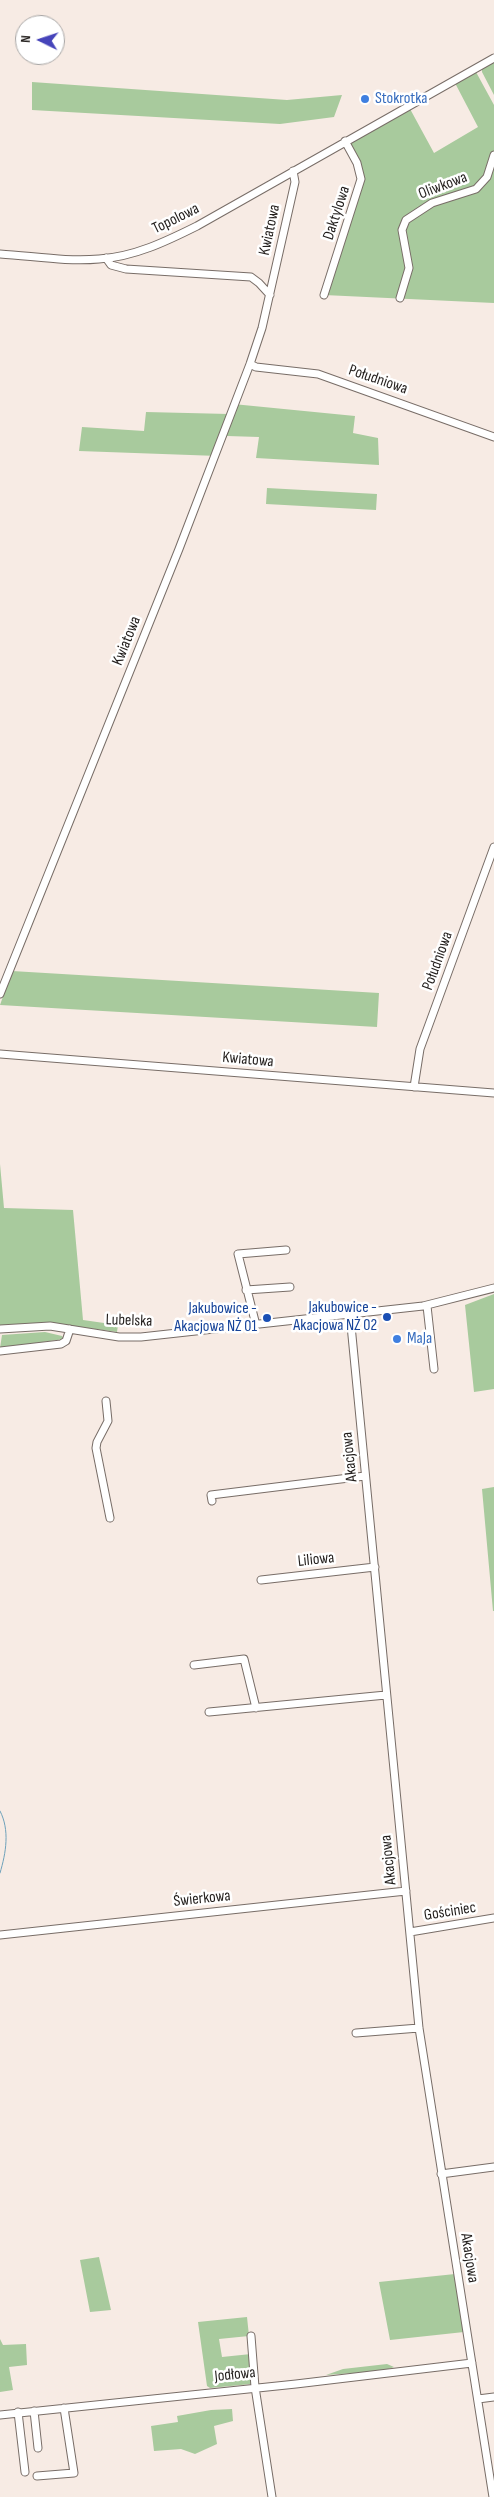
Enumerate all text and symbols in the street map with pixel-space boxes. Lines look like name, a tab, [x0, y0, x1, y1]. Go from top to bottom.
north arrow	[15, 15, 65, 65]
text: N	[17, 35, 34, 43]
place label: Stokrotka	[375, 89, 427, 109]
marker: Stokrotka	[359, 93, 371, 105]
street label: Oliwkowa	[416, 168, 470, 204]
street label: Daktylowa	[319, 184, 355, 242]
street label: Topolowa	[149, 199, 203, 239]
street label: Kwiatowa	[255, 203, 285, 257]
street label: Południowa	[346, 361, 410, 399]
street label: Kwiatowa	[108, 614, 146, 668]
street label: Południowa	[419, 929, 457, 993]
street label: Kwiatowa	[222, 1048, 274, 1072]
place label: Jakubowice - Akacjowa NŻ 02	[293, 1298, 377, 1336]
place label: Jakubowice - Akacjowa NŻ 01	[174, 1299, 257, 1337]
street label: Lubelska	[105, 1311, 153, 1331]
marker: Jakubowice - Akacjowa NŻ 02	[381, 1311, 393, 1323]
marker: Jakubowice - Akacjowa NŻ 01	[261, 1312, 273, 1324]
place label: MaJa	[407, 1329, 432, 1349]
marker: MaJa	[391, 1333, 403, 1345]
street label: Akacjowa	[338, 1431, 362, 1483]
street label: Liliowa	[297, 1549, 335, 1571]
street label: Akacjowa	[377, 1834, 401, 1886]
street label: Świerkowa	[173, 1886, 231, 1912]
street label: Gościniec	[423, 1898, 477, 1926]
street label: Akacjowa	[456, 2232, 482, 2284]
street label: Jodłowa	[214, 2363, 256, 2387]

